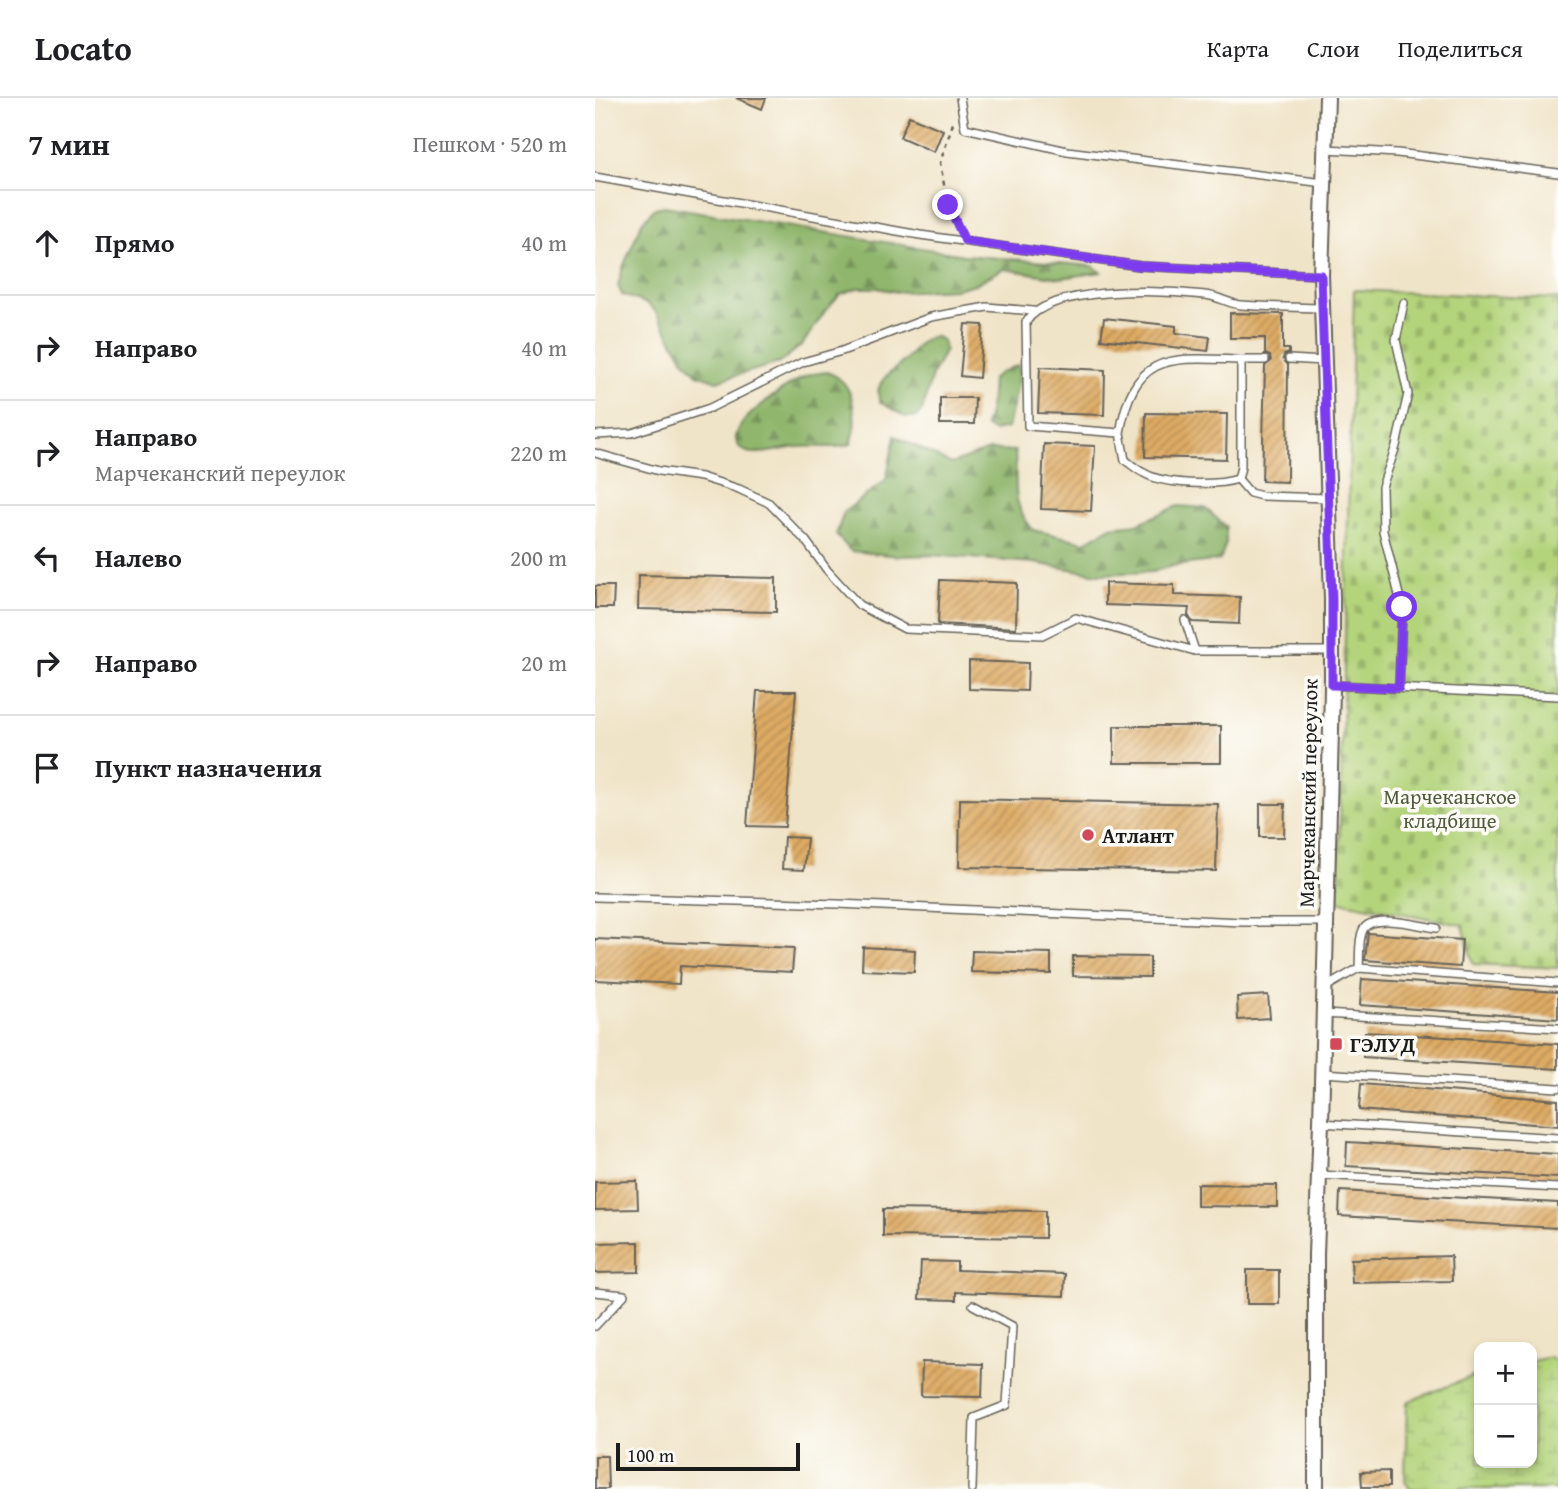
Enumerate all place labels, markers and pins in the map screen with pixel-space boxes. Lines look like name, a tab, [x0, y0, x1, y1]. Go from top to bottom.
place label: Атлант	[1102, 820, 1175, 851]
marker: Атлант	[1080, 827, 1096, 843]
place label: ГЭЛУД	[1350, 1029, 1416, 1060]
marker: ГЭЛУД	[1328, 1036, 1344, 1052]

